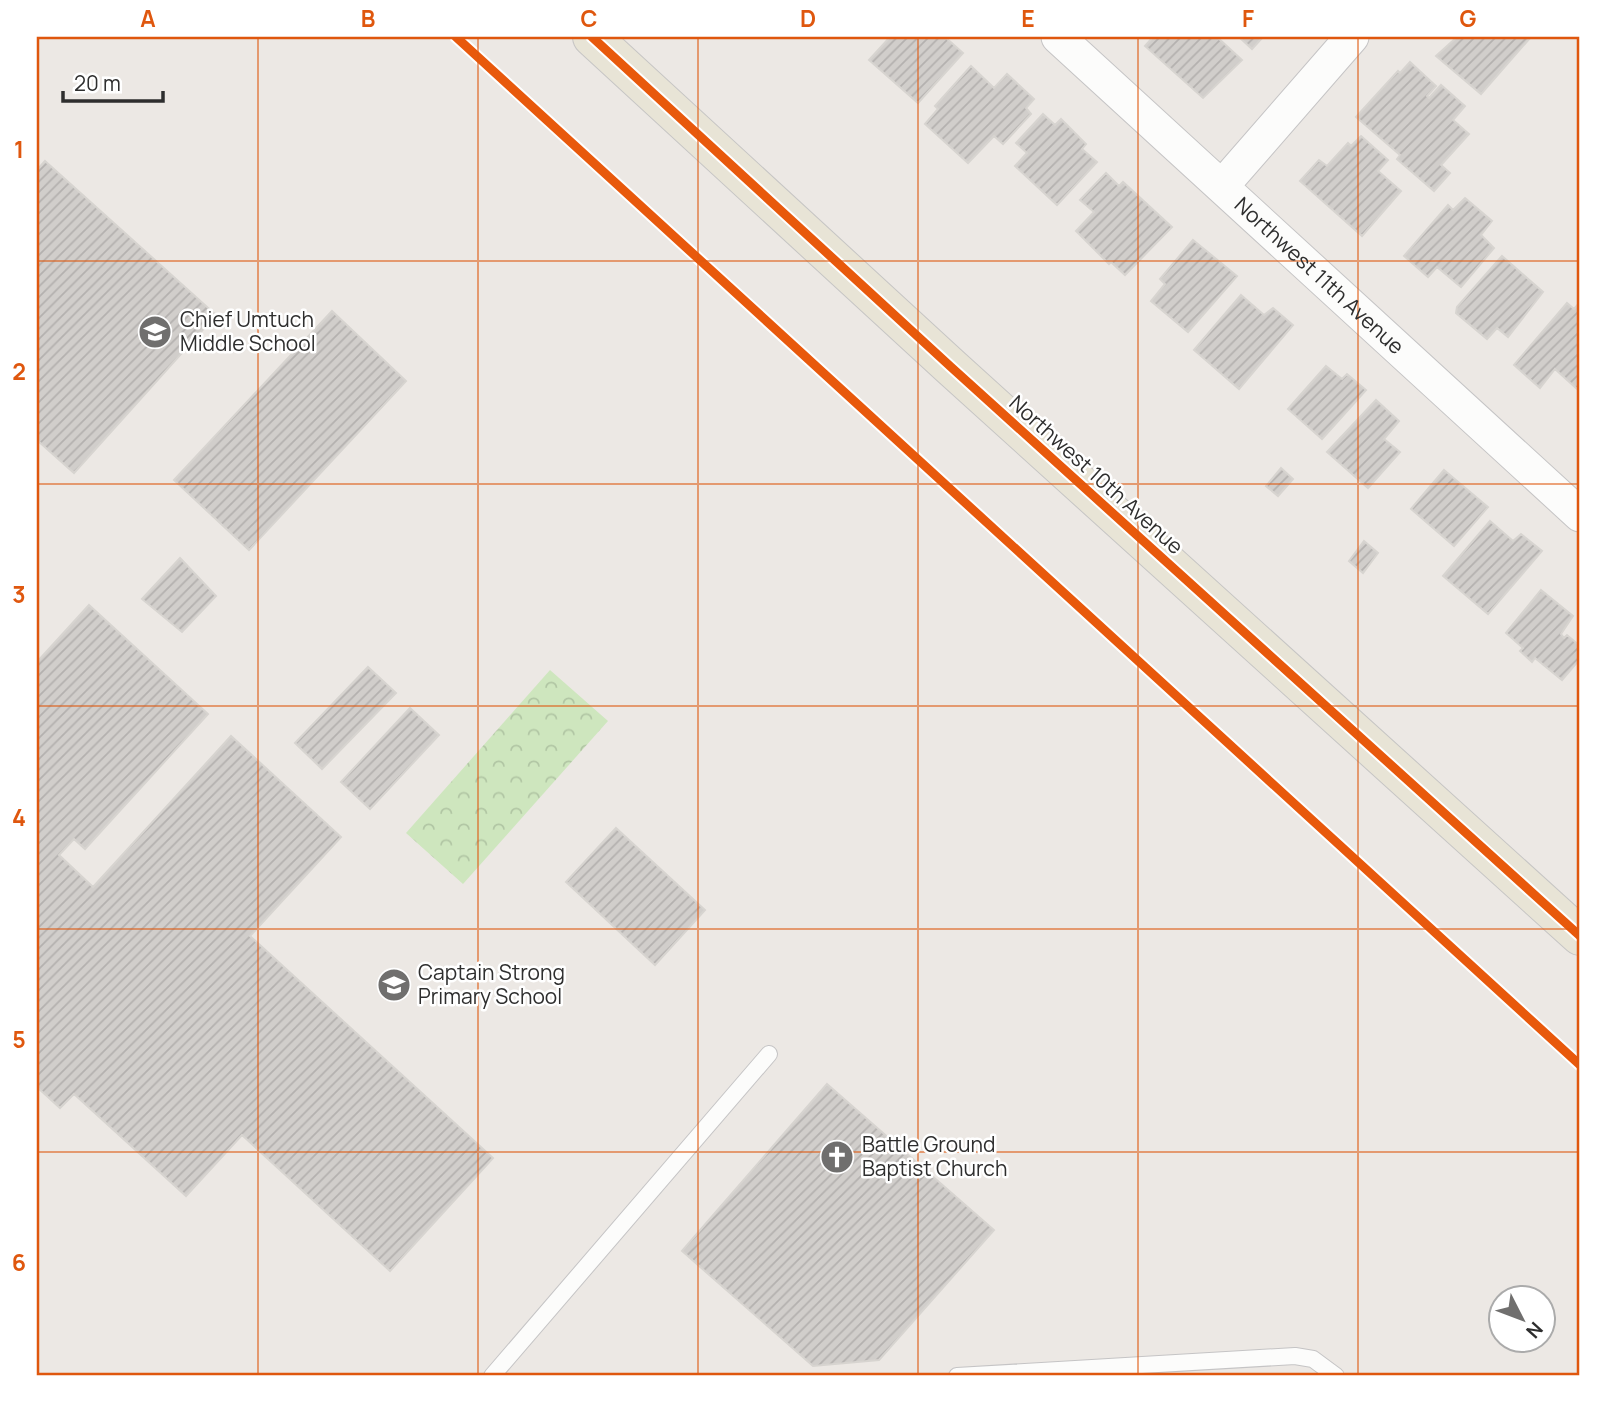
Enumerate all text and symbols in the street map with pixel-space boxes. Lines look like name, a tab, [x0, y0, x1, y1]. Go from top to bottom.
text: A	[140, 2, 156, 34]
text: B	[361, 2, 375, 34]
text: C	[581, 2, 598, 34]
text: D	[800, 2, 816, 34]
text: E	[1021, 2, 1035, 34]
text: F	[1242, 2, 1254, 34]
text: G	[1460, 2, 1477, 34]
scale bar	[63, 60, 163, 104]
text: 20 m	[74, 69, 121, 97]
text: 1	[14, 133, 24, 165]
street label: Northwest 11th Avenue	[1229, 191, 1410, 360]
place label: Chief Umtuch Middle School	[180, 305, 316, 357]
school or university icon: Chief Umtuch Middle School	[136, 313, 174, 351]
text: 2	[12, 355, 26, 387]
street label: Northwest 10th Avenue	[1004, 389, 1190, 560]
text: 3	[12, 578, 26, 610]
text: 4	[12, 801, 26, 833]
place label: Captain Strong Primary School	[418, 958, 565, 1010]
school or university icon: Captain Strong Primary School	[375, 966, 413, 1004]
text: 5	[12, 1023, 26, 1055]
place label: Battle Ground Baptist Church	[862, 1130, 1007, 1182]
church icon: Battle Ground Baptist Church	[818, 1138, 856, 1176]
text: 6	[12, 1246, 26, 1278]
north arrow	[1488, 1284, 1558, 1354]
text: N	[1520, 1317, 1549, 1344]

